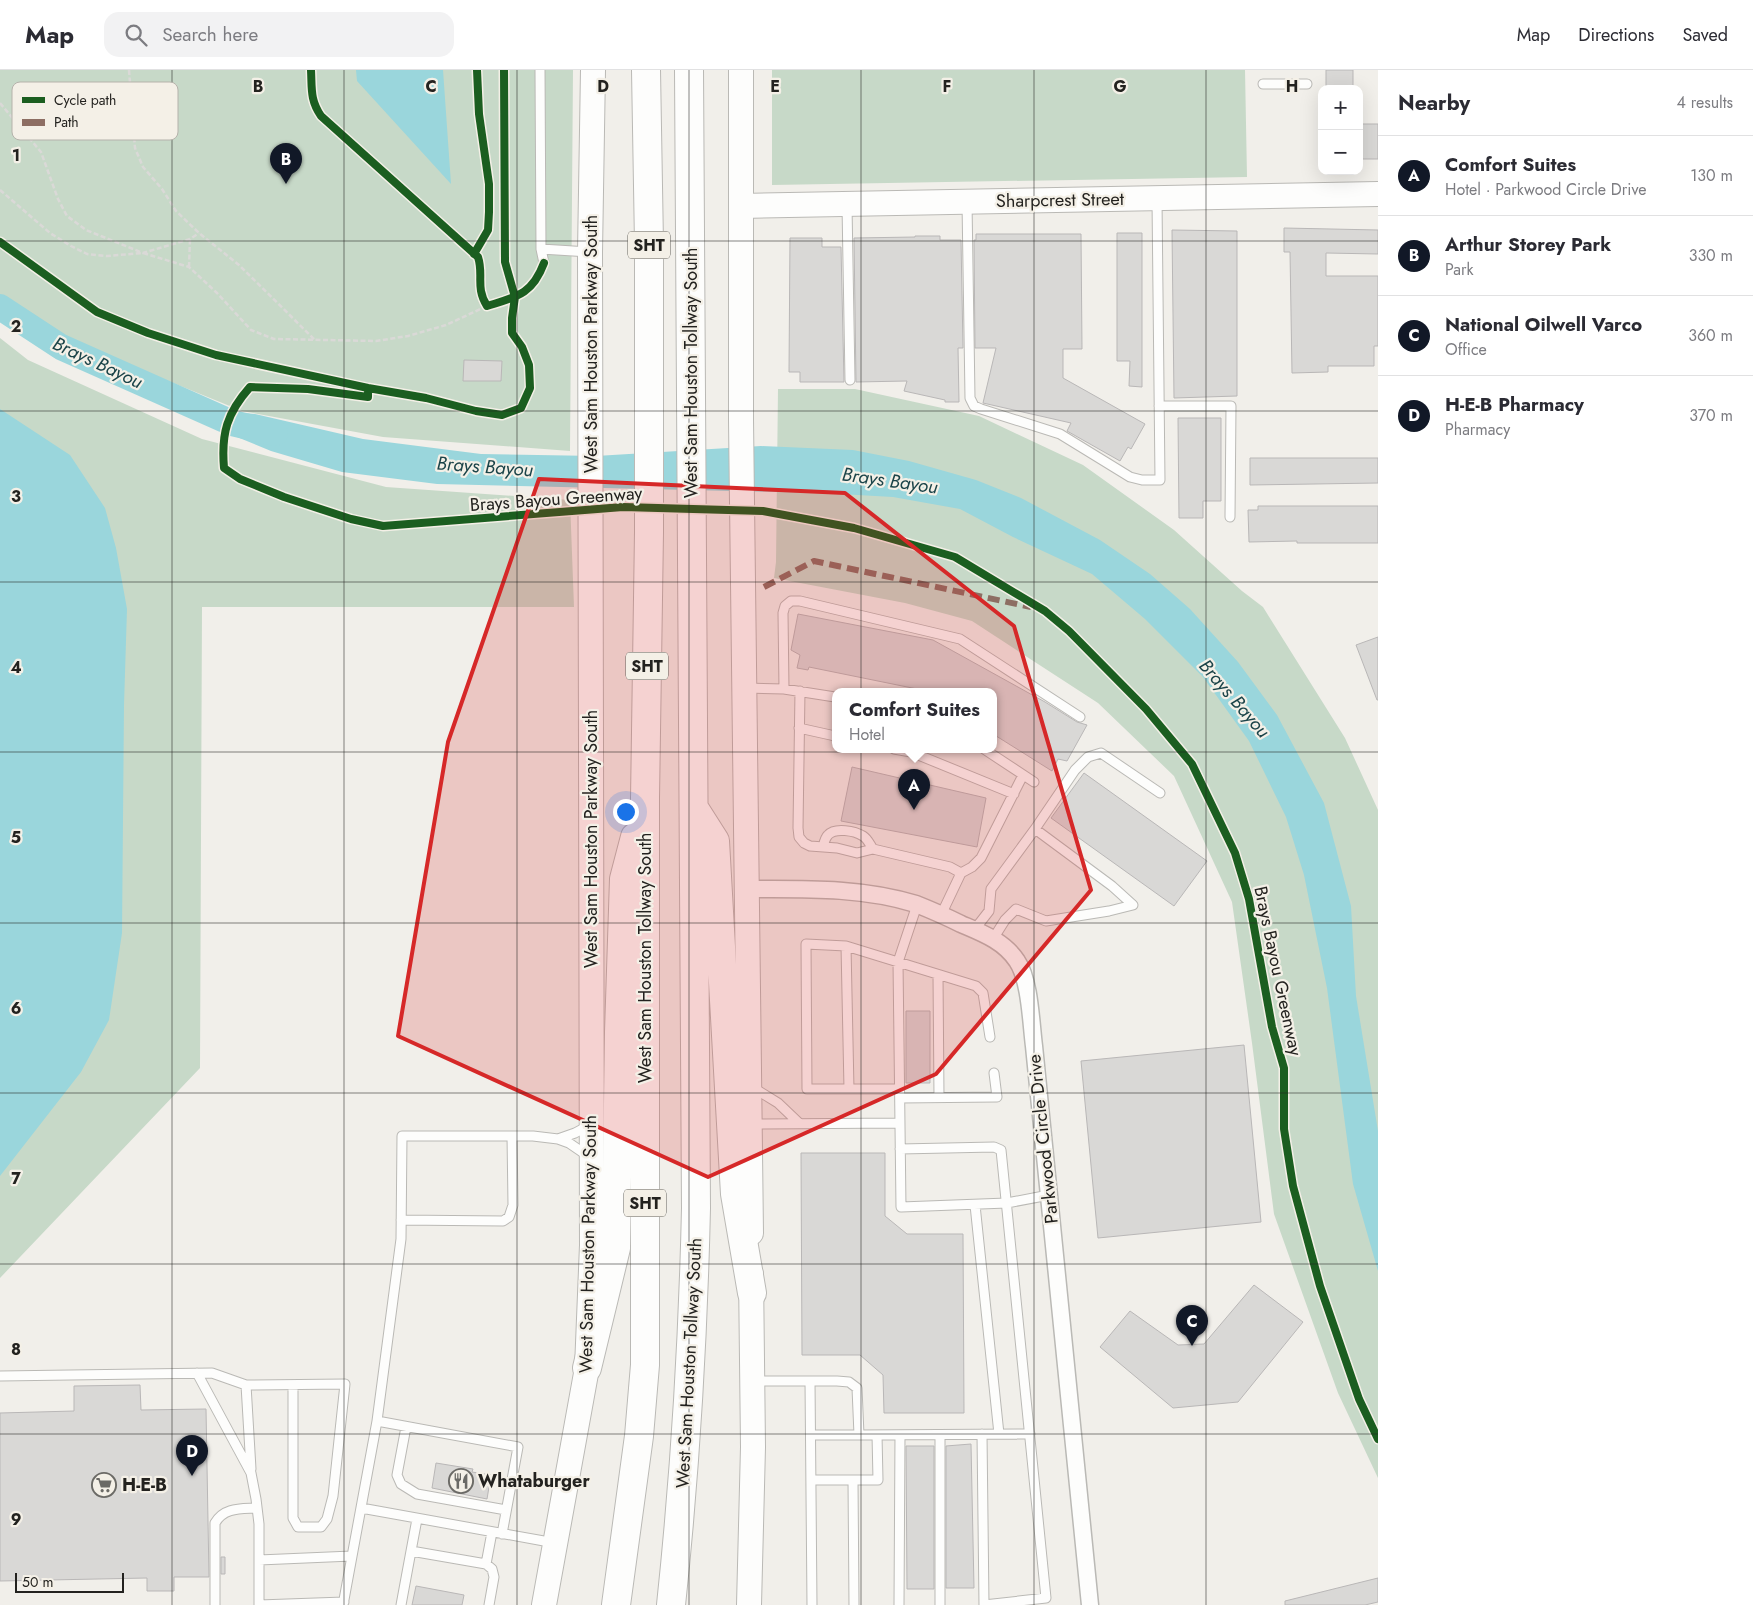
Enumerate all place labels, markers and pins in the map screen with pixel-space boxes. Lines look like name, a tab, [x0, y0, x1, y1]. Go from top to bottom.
pin: B	[270, 143, 302, 184]
pin: A	[898, 769, 930, 810]
pin: C	[1176, 1305, 1208, 1346]
pin: D	[176, 1435, 208, 1476]
restaurant icon: Whataburger	[448, 1468, 474, 1494]
place label: Whataburger	[478, 1468, 590, 1494]
supermarket icon: H-E-B	[91, 1472, 117, 1498]
place label: H-E-B	[122, 1472, 167, 1498]

